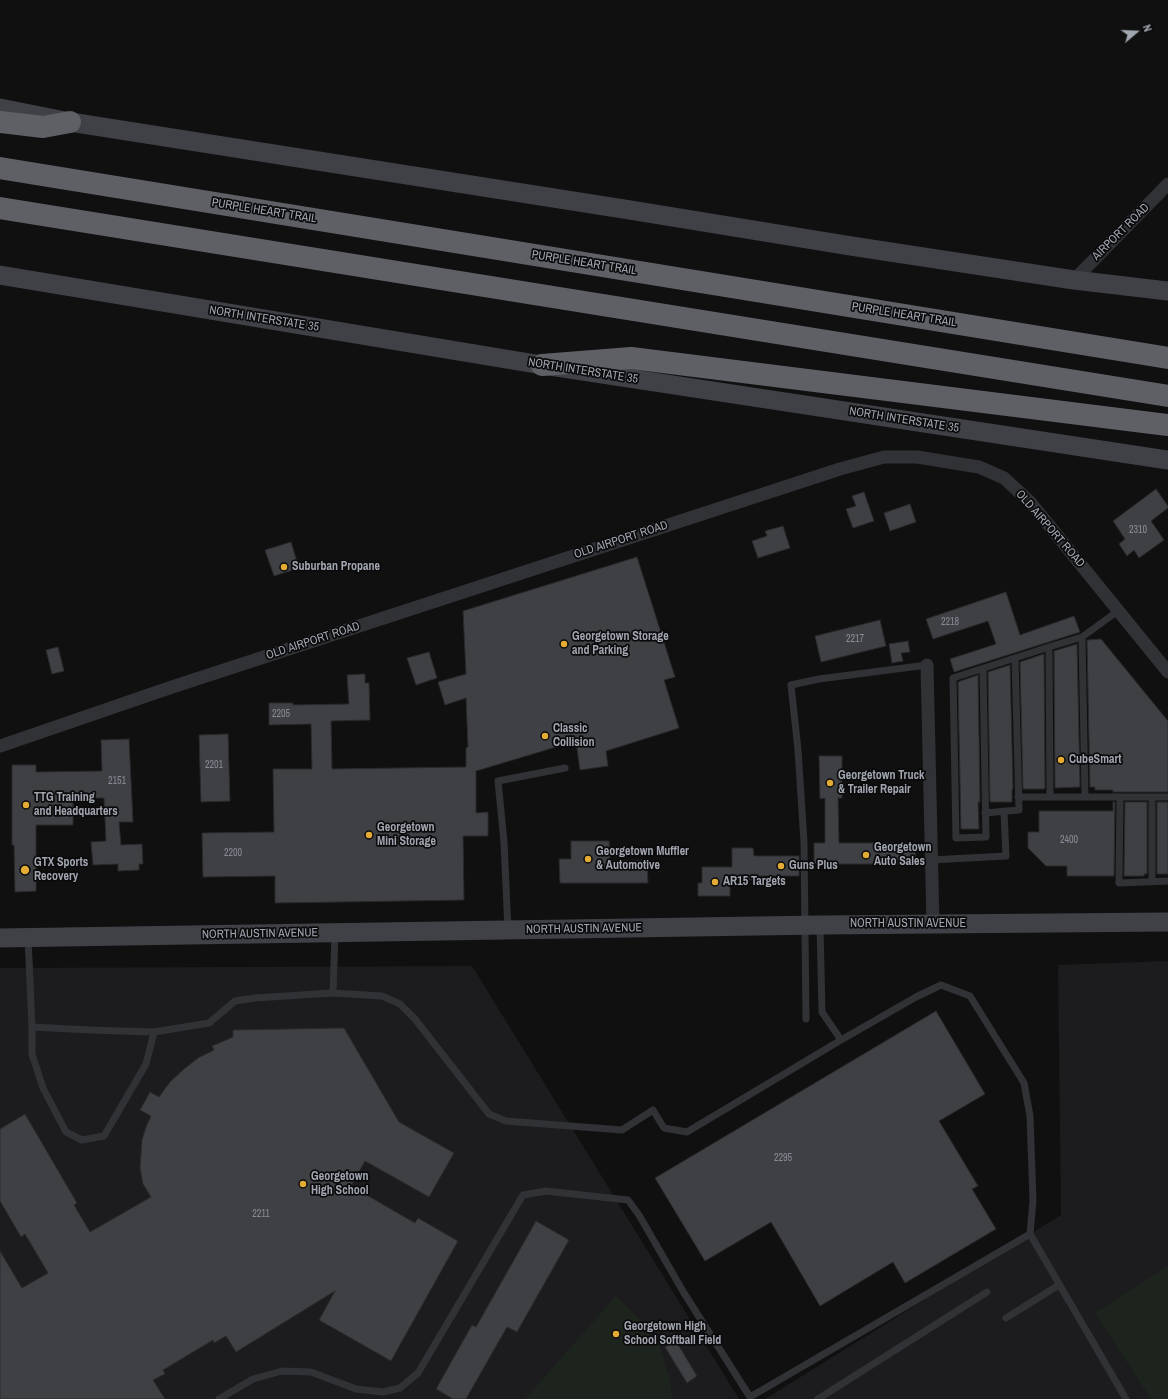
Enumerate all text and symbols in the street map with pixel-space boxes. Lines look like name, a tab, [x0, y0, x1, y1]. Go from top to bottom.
north arrow	[1116, 12, 1156, 52]
text: N	[1140, 23, 1155, 33]
street label: PURPLE HEART TRAIL	[211, 196, 317, 226]
street label: AIRPORT ROAD	[1089, 200, 1153, 264]
street label: PURPLE HEART TRAIL	[531, 248, 637, 278]
street label: PURPLE HEART TRAIL	[851, 300, 957, 330]
street label: NORTH INTERSTATE 35	[208, 303, 320, 335]
street label: NORTH INTERSTATE 35	[527, 355, 639, 387]
street label: NORTH INTERSTATE 35	[848, 404, 960, 436]
street label: OLD AIRPORT ROAD	[1013, 487, 1087, 571]
street label: OLD AIRPORT ROAD	[572, 518, 670, 562]
house number: 2310	[1129, 524, 1147, 536]
place label: Suburban Propane	[292, 560, 380, 574]
marker: Suburban Propane	[279, 562, 289, 572]
house number: 2218	[941, 616, 959, 628]
street label: OLD AIRPORT ROAD	[264, 619, 362, 663]
place label: Georgetown Storage and Parking	[572, 630, 669, 658]
house number: 2217	[846, 633, 864, 645]
marker: Georgetown Storage and Parking	[559, 639, 569, 649]
house number: 2205	[272, 708, 290, 720]
place label: Classic Collision	[553, 722, 595, 750]
marker: Classic Collision	[540, 731, 550, 741]
place label: CubeSmart	[1069, 753, 1121, 767]
marker: CubeSmart	[1056, 755, 1066, 765]
house number: 2201	[205, 759, 223, 771]
place label: Georgetown Truck & Trailer Repair	[838, 769, 924, 797]
house number: 2151	[108, 775, 126, 787]
marker: Georgetown Truck & Trailer Repair	[825, 778, 835, 788]
place label: TTG Training and Headquarters	[34, 791, 118, 819]
marker: TTG Training and Headquarters	[21, 800, 31, 810]
place label: Georgetown Mini Storage	[377, 821, 436, 849]
marker: Georgetown Mini Storage	[364, 830, 374, 840]
house number: 2400	[1060, 834, 1078, 846]
place label: Georgetown Auto Sales	[874, 841, 931, 869]
place label: Georgetown Muffler & Automotive	[596, 845, 689, 873]
house number: 2200	[224, 847, 242, 859]
marker: Georgetown Auto Sales	[861, 850, 871, 860]
marker: Georgetown Muffler & Automotive	[583, 854, 593, 864]
place label: GTX Sports Recovery	[34, 856, 88, 884]
place label: Guns Plus	[789, 859, 838, 873]
marker: Guns Plus	[776, 861, 786, 871]
marker: GTX Sports Recovery	[19, 864, 31, 876]
place label: AR15 Targets	[723, 875, 786, 889]
marker: AR15 Targets	[710, 877, 720, 887]
street label: NORTH AUSTIN AVENUE	[850, 917, 966, 931]
street label: NORTH AUSTIN AVENUE	[526, 921, 642, 937]
street label: NORTH AUSTIN AVENUE	[202, 926, 318, 942]
house number: 2295	[774, 1152, 792, 1164]
place label: Georgetown High School	[311, 1170, 368, 1198]
marker: Georgetown High School	[298, 1179, 308, 1189]
house number: 2211	[252, 1208, 270, 1220]
place label: Georgetown High School Softball Field	[624, 1320, 721, 1348]
marker: Georgetown High School Softball Field	[611, 1329, 621, 1339]

